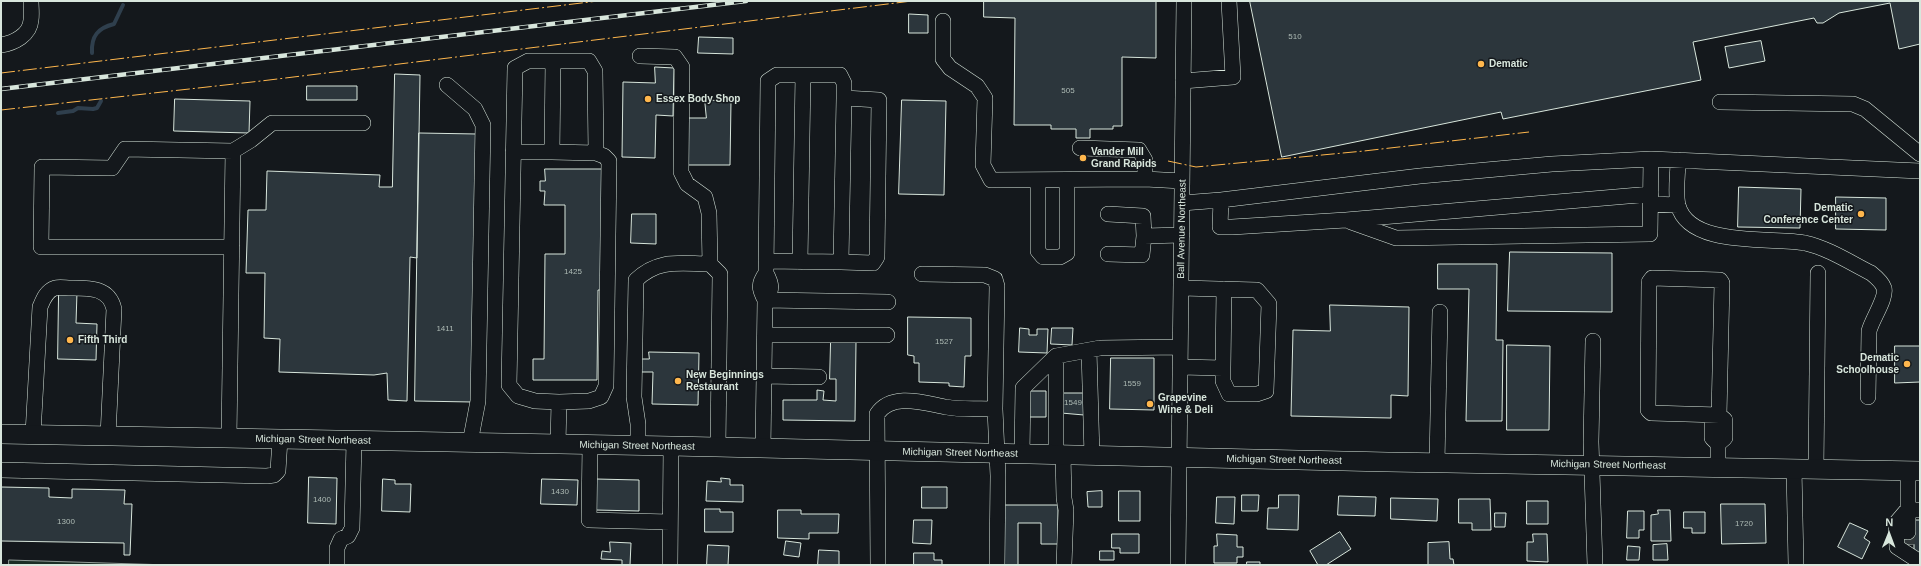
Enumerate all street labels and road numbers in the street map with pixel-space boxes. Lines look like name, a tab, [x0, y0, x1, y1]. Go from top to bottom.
street label: Ball Avenue Northeast	[1175, 179, 1189, 279]
street label: Michigan Street Northeast	[255, 433, 371, 447]
street label: Michigan Street Northeast	[579, 439, 695, 453]
street label: Michigan Street Northeast	[902, 446, 1018, 460]
street label: Michigan Street Northeast	[1226, 453, 1342, 467]
street label: Michigan Street Northeast	[1550, 458, 1666, 472]

